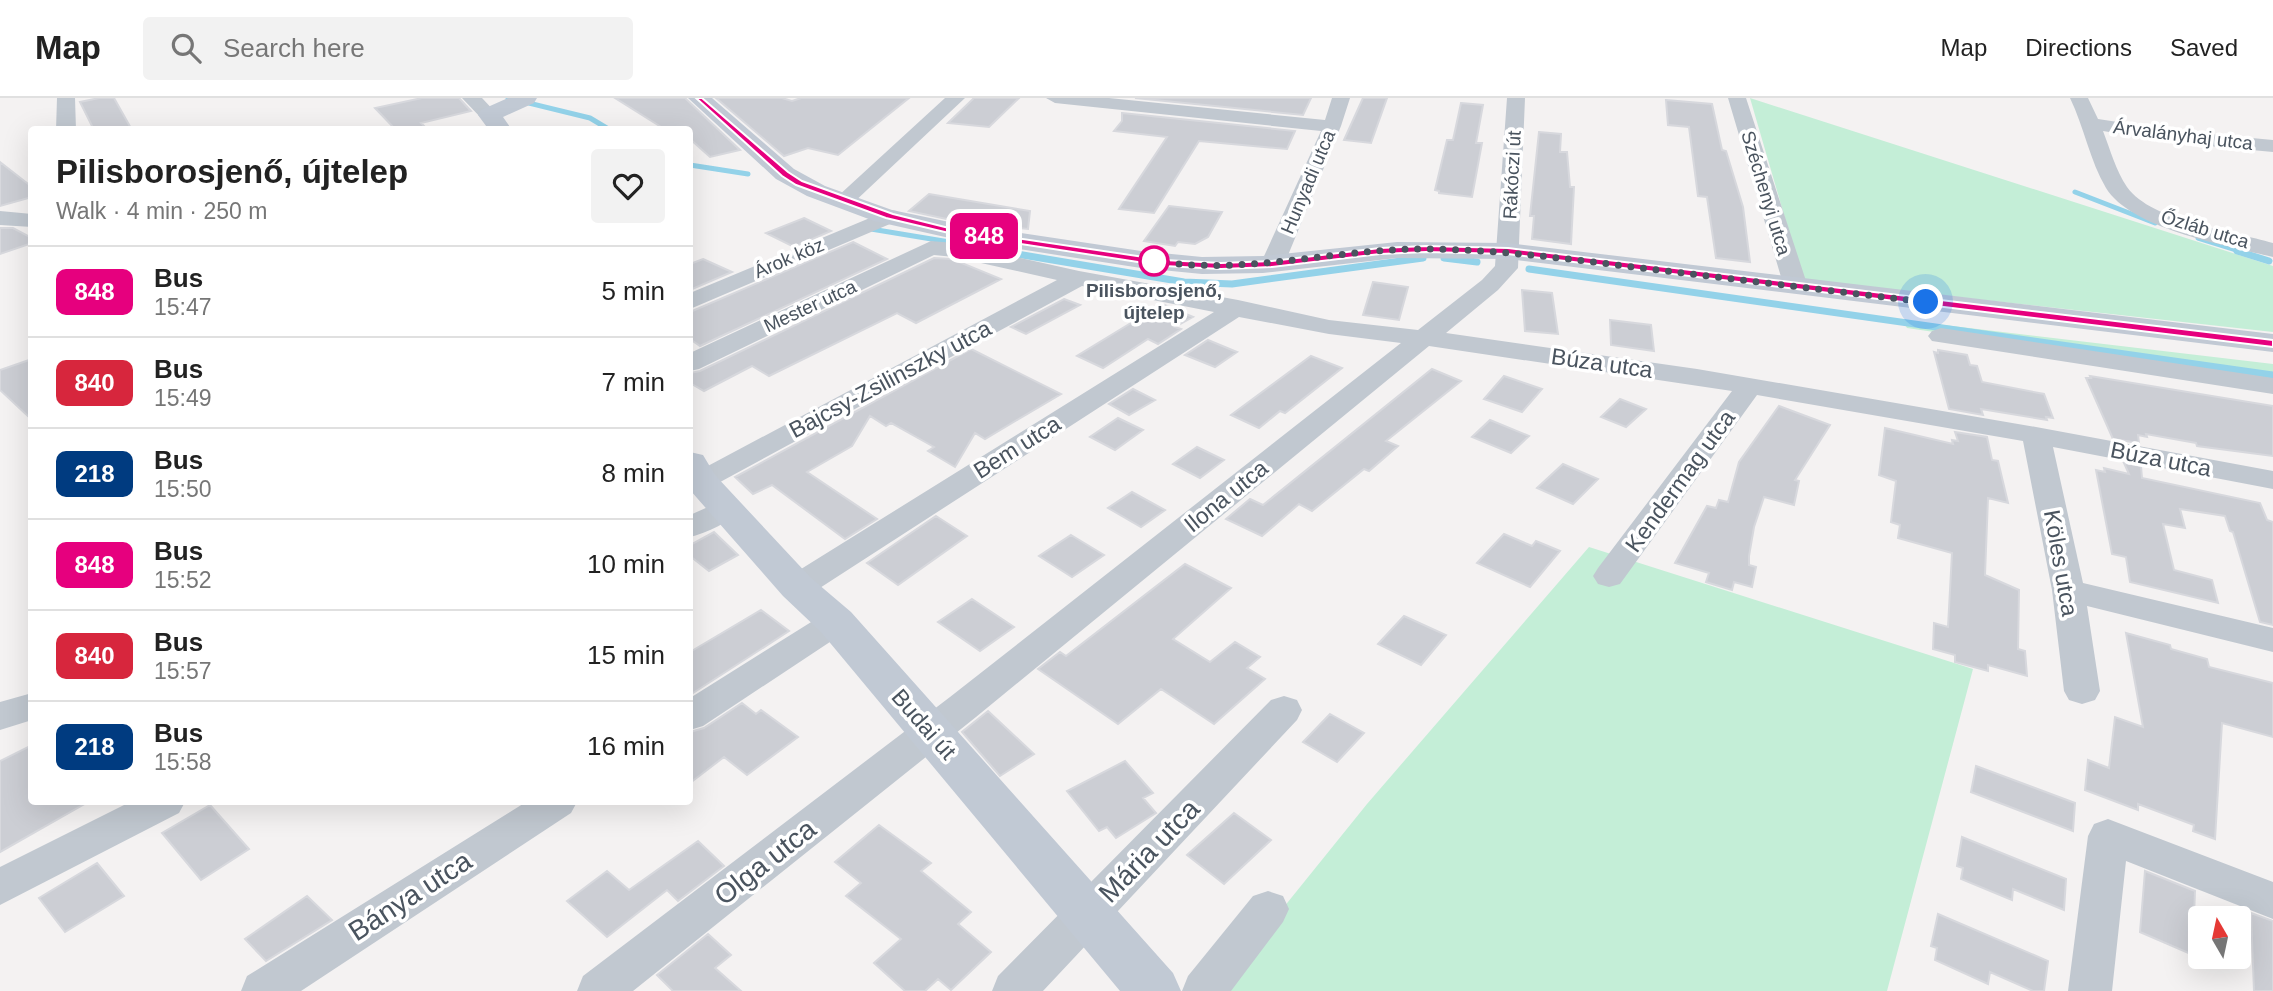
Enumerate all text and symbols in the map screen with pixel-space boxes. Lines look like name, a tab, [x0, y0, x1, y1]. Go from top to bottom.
search box	[143, 17, 633, 80]
text: Map	[35, 29, 101, 66]
icon: search	[167, 29, 205, 67]
text: Search here	[223, 33, 365, 63]
text: Map	[1941, 34, 1987, 61]
text: Directions	[2025, 34, 2132, 61]
text: Saved	[2170, 34, 2238, 61]
street label: Árvalányhaj utca	[2112, 116, 2254, 154]
street label: Hunyadi utca	[1277, 126, 1339, 237]
street label: Széchenyi utca	[1737, 128, 1795, 258]
street label: Rákóczi út	[1499, 129, 1525, 220]
button: heart	[591, 149, 665, 223]
text: Pilisborosjenő, újtelep	[56, 153, 408, 190]
text: Walk · 4 min · 250 m	[56, 198, 267, 224]
street label: Őzláb utca	[2159, 206, 2252, 252]
line badge: 848	[944, 213, 1024, 259]
text: 848	[964, 222, 1004, 249]
street label: Árok köz	[751, 234, 827, 282]
marker: Pilisborosjenő, újtelep	[1139, 246, 1169, 276]
text: Bus	[154, 263, 203, 293]
street label: Mester utca	[761, 275, 860, 336]
text: 5 min	[601, 276, 665, 306]
text: 848	[74, 278, 115, 305]
place label: Pilisborosjenő, újtelep	[1086, 280, 1222, 323]
your location	[1908, 284, 1943, 319]
text: 15:47	[154, 294, 212, 320]
street label: Bajcsy-Zsilinszky utca	[785, 315, 996, 443]
street label: Búza utca	[1550, 343, 1655, 383]
text: Bus	[154, 354, 203, 384]
text: 7 min	[601, 367, 665, 397]
text: 840	[74, 369, 115, 396]
text: 15:49	[154, 385, 212, 411]
street label: Kendermag utca	[1620, 405, 1740, 557]
street label: Bem utca	[969, 410, 1065, 484]
street label: Búza utca	[2108, 436, 2214, 482]
text: Bus	[154, 445, 203, 475]
street label: Ilona utca	[1179, 454, 1273, 537]
text: 8 min	[601, 458, 665, 488]
text: 218	[74, 460, 115, 487]
text: 15:50	[154, 476, 212, 502]
street label: Köles utca	[2039, 508, 2083, 618]
text: Bus	[154, 536, 203, 566]
text: 10 min	[587, 549, 665, 579]
text: 848	[74, 551, 115, 578]
text: 15:52	[154, 567, 212, 593]
text: Bus	[154, 627, 203, 657]
text: 15 min	[587, 640, 665, 670]
text: 840	[74, 642, 115, 669]
text: 15:57	[154, 658, 212, 684]
street label: Budai út	[887, 684, 962, 765]
text: Bus	[154, 718, 203, 748]
text: 16 min	[587, 731, 665, 761]
text: 218	[74, 733, 115, 760]
text: 15:58	[154, 749, 212, 775]
street label: Mária utca	[1092, 793, 1206, 909]
street label: Olga utca	[708, 813, 822, 911]
street label: Bánya utca	[343, 845, 478, 947]
north arrow	[2188, 906, 2250, 970]
map controls	[2188, 906, 2251, 969]

